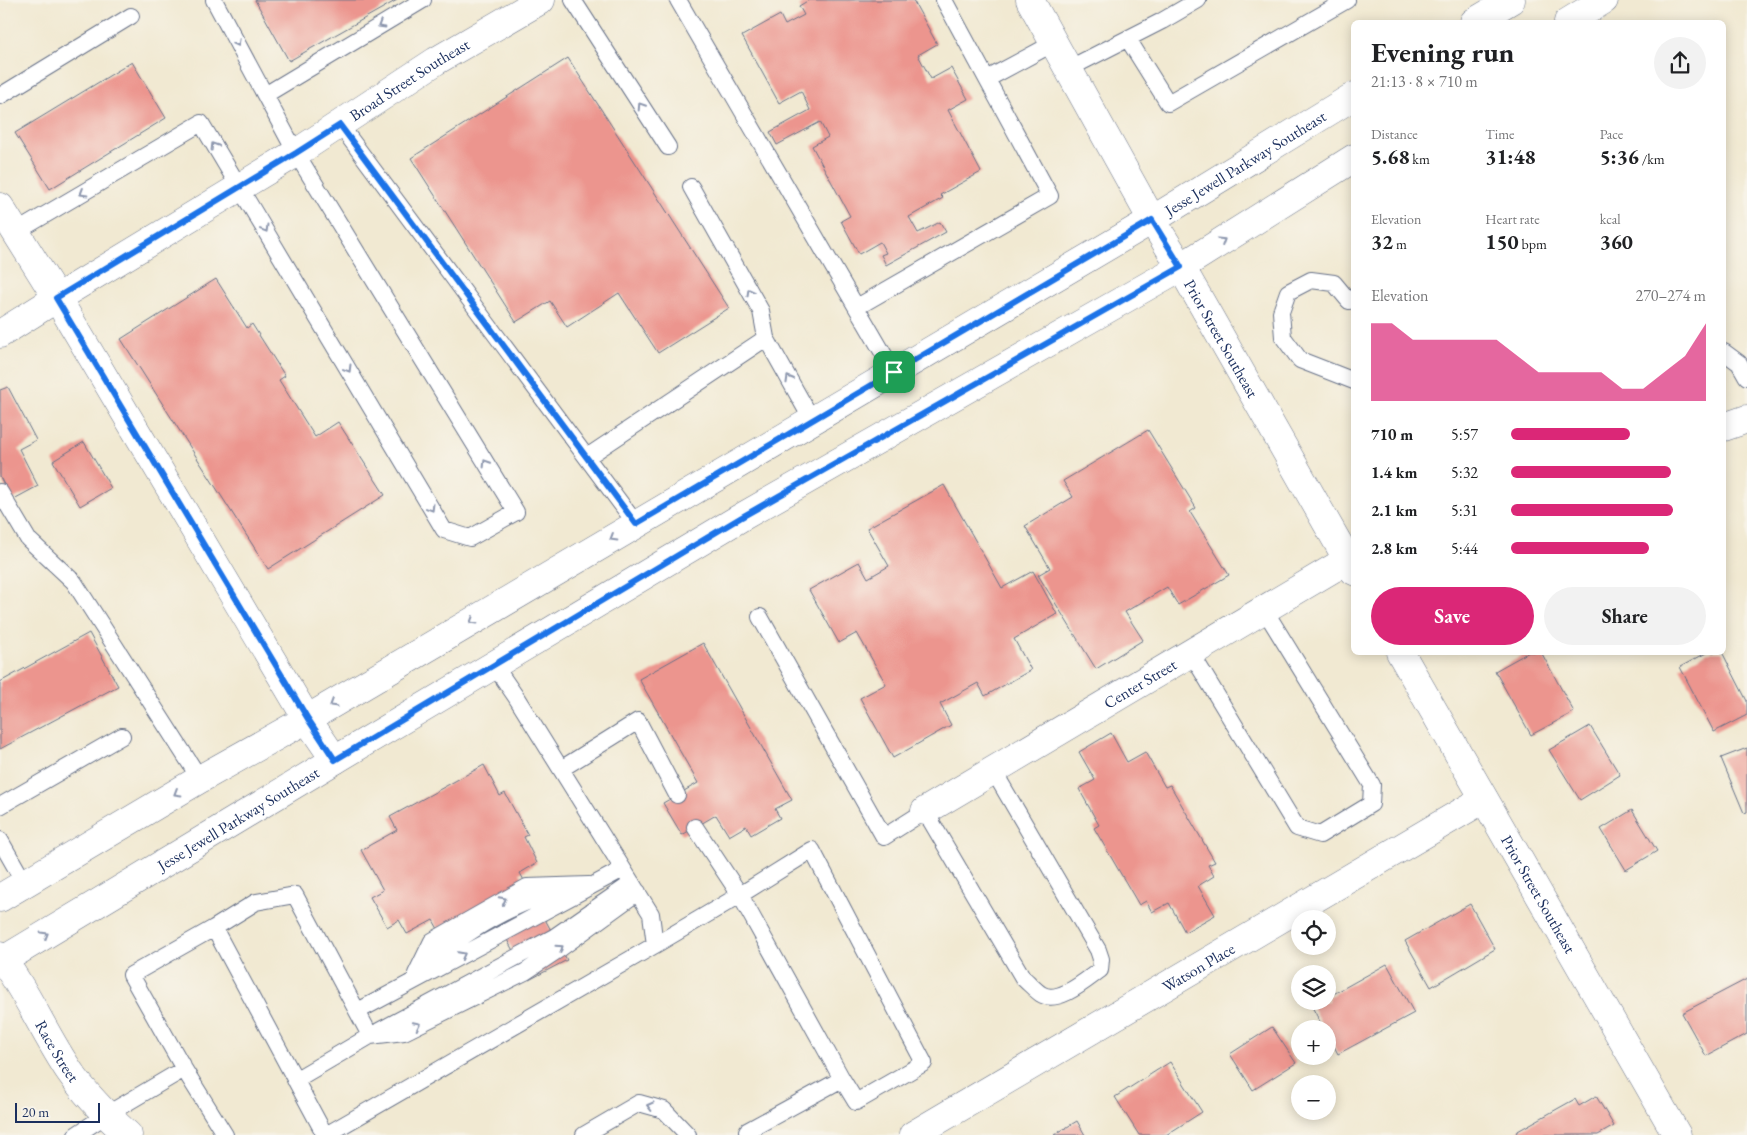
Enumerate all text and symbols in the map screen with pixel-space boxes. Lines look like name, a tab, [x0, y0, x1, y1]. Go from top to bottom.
one-way arrow	[378, 19, 387, 29]
street label: Broad Street Southeast	[346, 34, 473, 126]
text: Evening run	[1371, 34, 1514, 70]
button: share	[1654, 37, 1706, 89]
one-way arrow	[231, 38, 241, 47]
text: 21:13 · 8 × 710 m	[1371, 71, 1478, 92]
one-way arrow	[638, 102, 648, 111]
street label: Jesse Jewell Parkway Southeast	[1159, 106, 1330, 222]
text: Distance	[1371, 125, 1418, 143]
text: Time	[1485, 125, 1515, 143]
text: Pace	[1600, 125, 1623, 143]
one-way arrow	[211, 142, 221, 151]
text: 5.68	[1371, 143, 1410, 170]
text: 31:48	[1485, 143, 1536, 170]
text: 5:36	[1600, 143, 1639, 170]
text: km	[1410, 150, 1430, 168]
text: /km	[1639, 150, 1665, 168]
one-way arrow	[79, 186, 88, 196]
text: Elevation	[1371, 210, 1421, 228]
text: Heart rate	[1485, 210, 1540, 228]
text: kcal	[1600, 210, 1621, 228]
one-way arrow	[258, 223, 268, 232]
text: 32	[1371, 228, 1393, 255]
text: 150	[1485, 228, 1519, 255]
text: 360	[1600, 228, 1633, 255]
text: m	[1393, 235, 1407, 253]
text: bpm	[1519, 235, 1547, 253]
one-way arrow	[1216, 237, 1225, 247]
street label: Prior Street Southeast	[1179, 276, 1263, 402]
text: Elevation	[1371, 285, 1429, 306]
text: 270–274 m	[1635, 285, 1706, 306]
one-way arrow	[747, 289, 757, 298]
pin	[873, 351, 915, 393]
icon: arrive	[880, 358, 908, 386]
one-way arrow	[341, 363, 351, 372]
one-way arrow	[785, 375, 795, 384]
text: 710 m	[1371, 424, 1413, 445]
text: 5:57	[1451, 424, 1478, 445]
one-way arrow	[482, 460, 492, 469]
text: 1.4 km	[1371, 462, 1417, 483]
text: 5:32	[1451, 462, 1478, 483]
text: 2.1 km	[1371, 500, 1417, 521]
text: 5:31	[1451, 500, 1478, 521]
one-way arrow	[425, 503, 435, 512]
one-way arrow	[609, 532, 618, 542]
text: 2.8 km	[1371, 538, 1417, 559]
text: 5:44	[1451, 538, 1478, 559]
button: Save	[1371, 587, 1534, 645]
button: Share	[1544, 587, 1706, 645]
one-way arrow	[469, 615, 478, 625]
street label: Center Street	[1100, 654, 1180, 713]
one-way arrow	[329, 697, 338, 707]
street label: Jesse Jewell Parkway Southeast	[152, 762, 323, 877]
one-way arrow	[173, 787, 182, 797]
street label: Prior Street Southeast	[1496, 831, 1581, 957]
one-way arrow	[498, 896, 507, 906]
map controls	[1291, 910, 1336, 1120]
button: locate	[1291, 910, 1336, 955]
one-way arrow	[40, 932, 49, 942]
street label: Watson Place	[1158, 938, 1239, 997]
one-way arrow	[555, 945, 564, 955]
one-way arrow	[457, 951, 466, 961]
button: layers	[1291, 965, 1336, 1010]
street label: Race Street	[30, 1017, 84, 1086]
button: +	[1291, 1020, 1336, 1065]
one-way arrow	[412, 1021, 421, 1031]
button: −	[1291, 1075, 1336, 1120]
scale bar	[15, 1100, 100, 1123]
one-way arrow	[646, 1101, 655, 1112]
text: 20 m	[22, 1103, 49, 1121]

